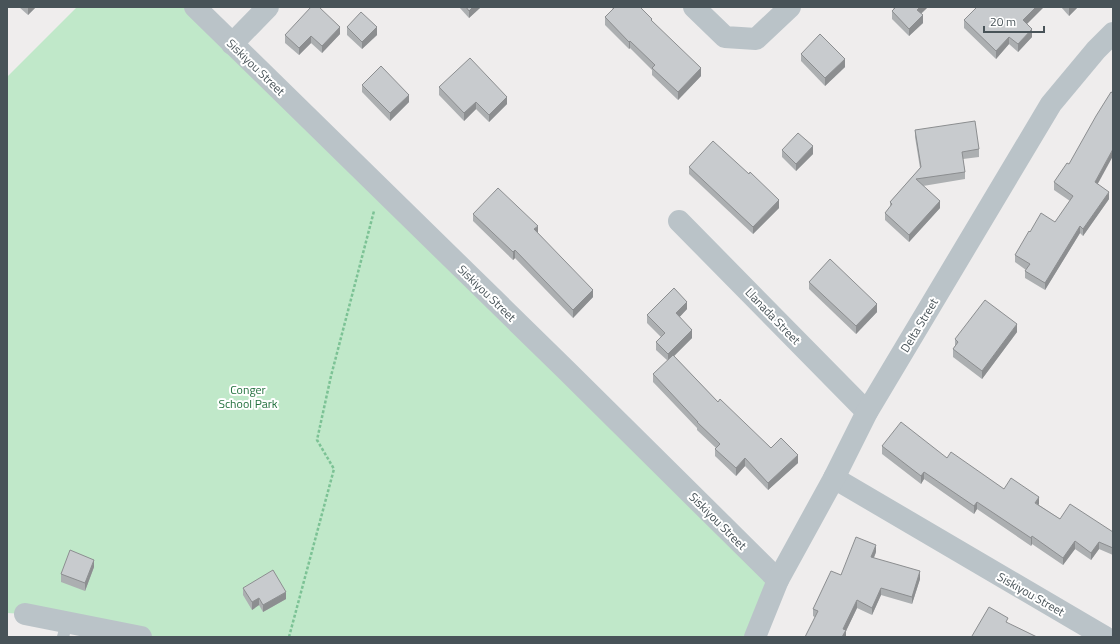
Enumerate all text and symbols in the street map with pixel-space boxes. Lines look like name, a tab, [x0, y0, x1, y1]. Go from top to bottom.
scale bar	[984, 8, 1044, 34]
text: 20 m	[990, 12, 1016, 31]
street label: Siskiyou Street	[222, 34, 290, 100]
street label: Siskiyou Street	[453, 260, 521, 326]
street label: Llanada Street	[741, 283, 806, 349]
street label: Delta Street	[895, 294, 943, 356]
park label: Conger School Park	[218, 380, 278, 413]
street label: Siskiyou Street	[685, 488, 752, 555]
street label: Siskiyou Street	[994, 567, 1069, 621]

